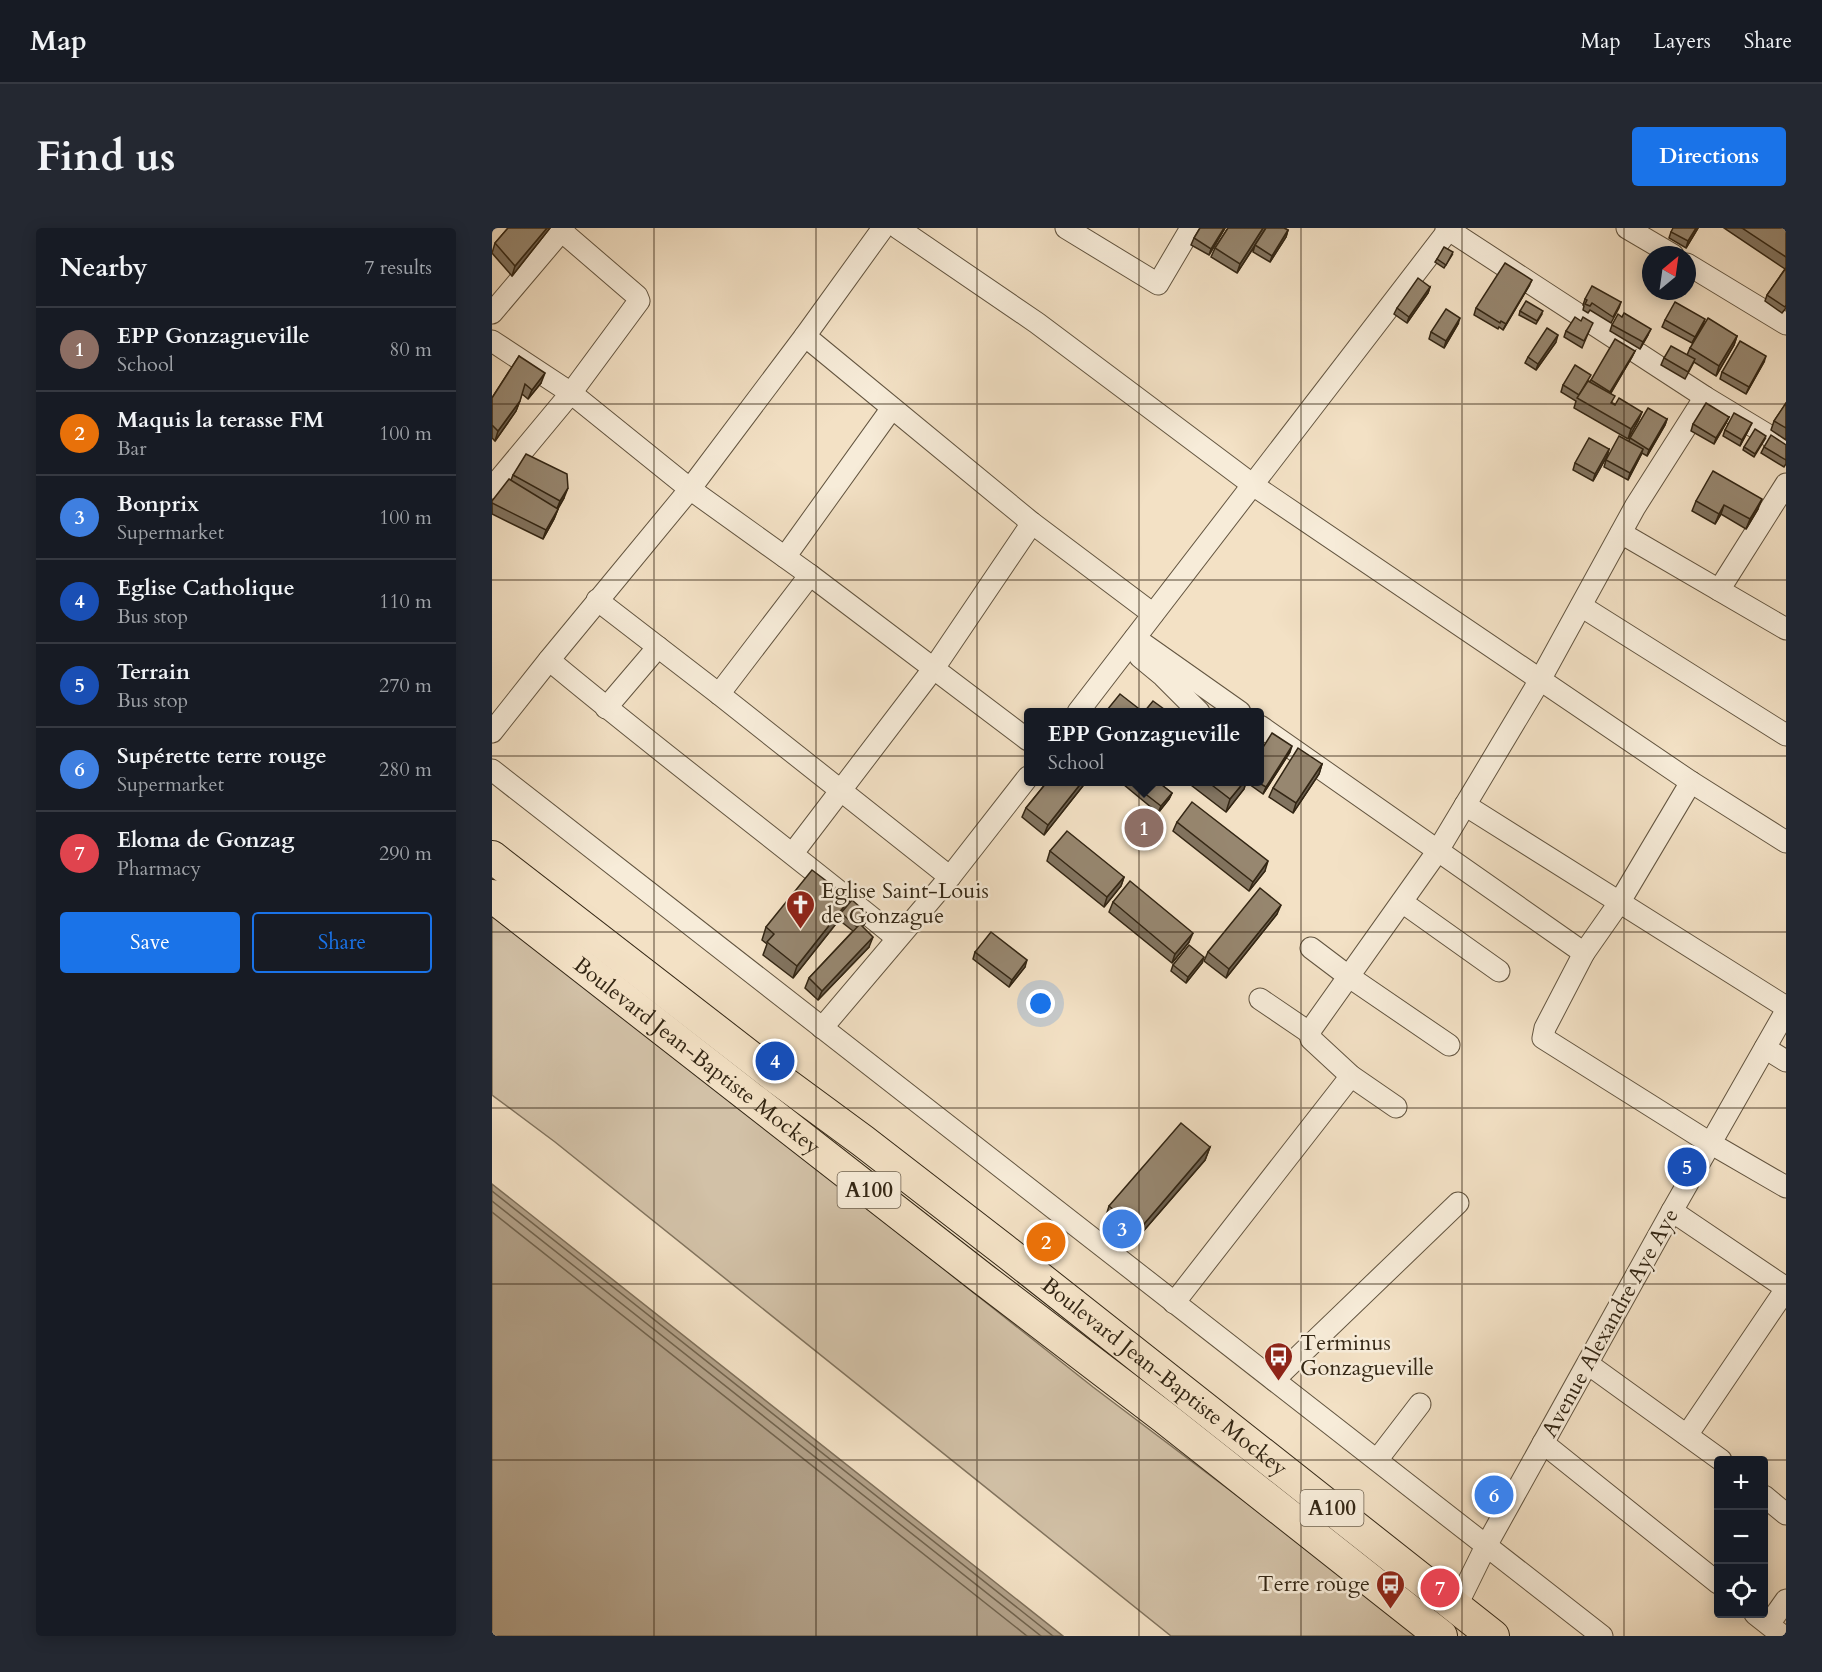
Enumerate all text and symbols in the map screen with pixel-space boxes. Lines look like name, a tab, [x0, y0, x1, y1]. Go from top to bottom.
text: Map	[30, 22, 87, 60]
text: Map	[1581, 27, 1621, 56]
text: Layers	[1654, 27, 1711, 56]
text: Share	[1744, 27, 1792, 56]
button: Directions	[1632, 127, 1786, 186]
text: Find us	[36, 128, 176, 185]
north arrow	[1642, 246, 1696, 300]
text: Nearby	[60, 250, 148, 285]
text: 7 results	[364, 254, 432, 281]
text: EPP Gonzagueville	[117, 321, 310, 351]
text: 1	[74, 336, 85, 363]
text: 80 m	[389, 336, 432, 363]
text: School	[117, 351, 174, 378]
text: Maquis la terasse FM	[117, 405, 324, 435]
text: 2	[74, 420, 85, 447]
text: 100 m	[379, 420, 432, 447]
text: Bar	[117, 435, 147, 462]
text: Bonprix	[117, 489, 199, 519]
text: 3	[74, 504, 85, 531]
text: 100 m	[379, 504, 432, 531]
text: Supermarket	[117, 519, 224, 546]
text: Eglise Catholique	[117, 573, 295, 603]
text: 4	[74, 588, 85, 615]
text: 110 m	[379, 588, 432, 615]
text: Bus stop	[117, 603, 188, 630]
text: Terrain	[117, 657, 190, 687]
text: 5	[74, 672, 85, 699]
text: 270 m	[379, 672, 432, 699]
text: Bus stop	[117, 687, 188, 714]
popup	[1024, 708, 1264, 786]
text: EPP Gonzagueville	[1048, 719, 1240, 749]
text: Supérette terre rouge	[117, 741, 327, 771]
text: School	[1048, 749, 1104, 776]
text: 6	[74, 756, 85, 783]
text: 280 m	[379, 756, 432, 783]
text: Supermarket	[117, 771, 224, 798]
pin: 1	[1124, 806, 1164, 850]
text: Eloma de Gonzag	[117, 825, 294, 855]
text: 7	[74, 840, 85, 867]
text: 290 m	[379, 840, 432, 867]
text: Pharmacy	[117, 855, 201, 882]
place label: Eglise Saint-Louis de Gonzague	[821, 876, 989, 931]
church icon: Eglise Saint-Louis de Gonzague	[784, 888, 816, 930]
button: Save	[60, 912, 240, 973]
button: Share	[252, 912, 432, 973]
street label: Boulevard Jean-Baptiste Mockey	[567, 950, 827, 1162]
your location	[1026, 989, 1055, 1018]
pin: 4	[756, 1038, 794, 1084]
pin: 5	[1668, 1144, 1706, 1190]
road number: A100	[838, 1172, 901, 1208]
street label: Avenue Alexandre Aye Aye	[1534, 1203, 1686, 1443]
pin: 3	[1102, 1206, 1142, 1252]
pin: 2	[1026, 1220, 1066, 1264]
street label: Boulevard Jean-Baptiste Mockey	[1035, 1270, 1294, 1483]
place label: Terminus Gonzagueville	[1300, 1328, 1434, 1383]
bus stop icon: Terminus Gonzagueville	[1263, 1340, 1295, 1382]
map controls	[1714, 1456, 1768, 1618]
button: +	[1714, 1456, 1768, 1510]
pin: 6	[1474, 1472, 1514, 1518]
road number: A100	[1300, 1490, 1364, 1526]
button: −	[1714, 1510, 1768, 1564]
button: locate	[1714, 1564, 1768, 1618]
pin: 7	[1420, 1566, 1460, 1610]
bus stop icon: Terre rouge	[1375, 1568, 1407, 1610]
place label: Terre rouge	[1258, 1569, 1370, 1599]

